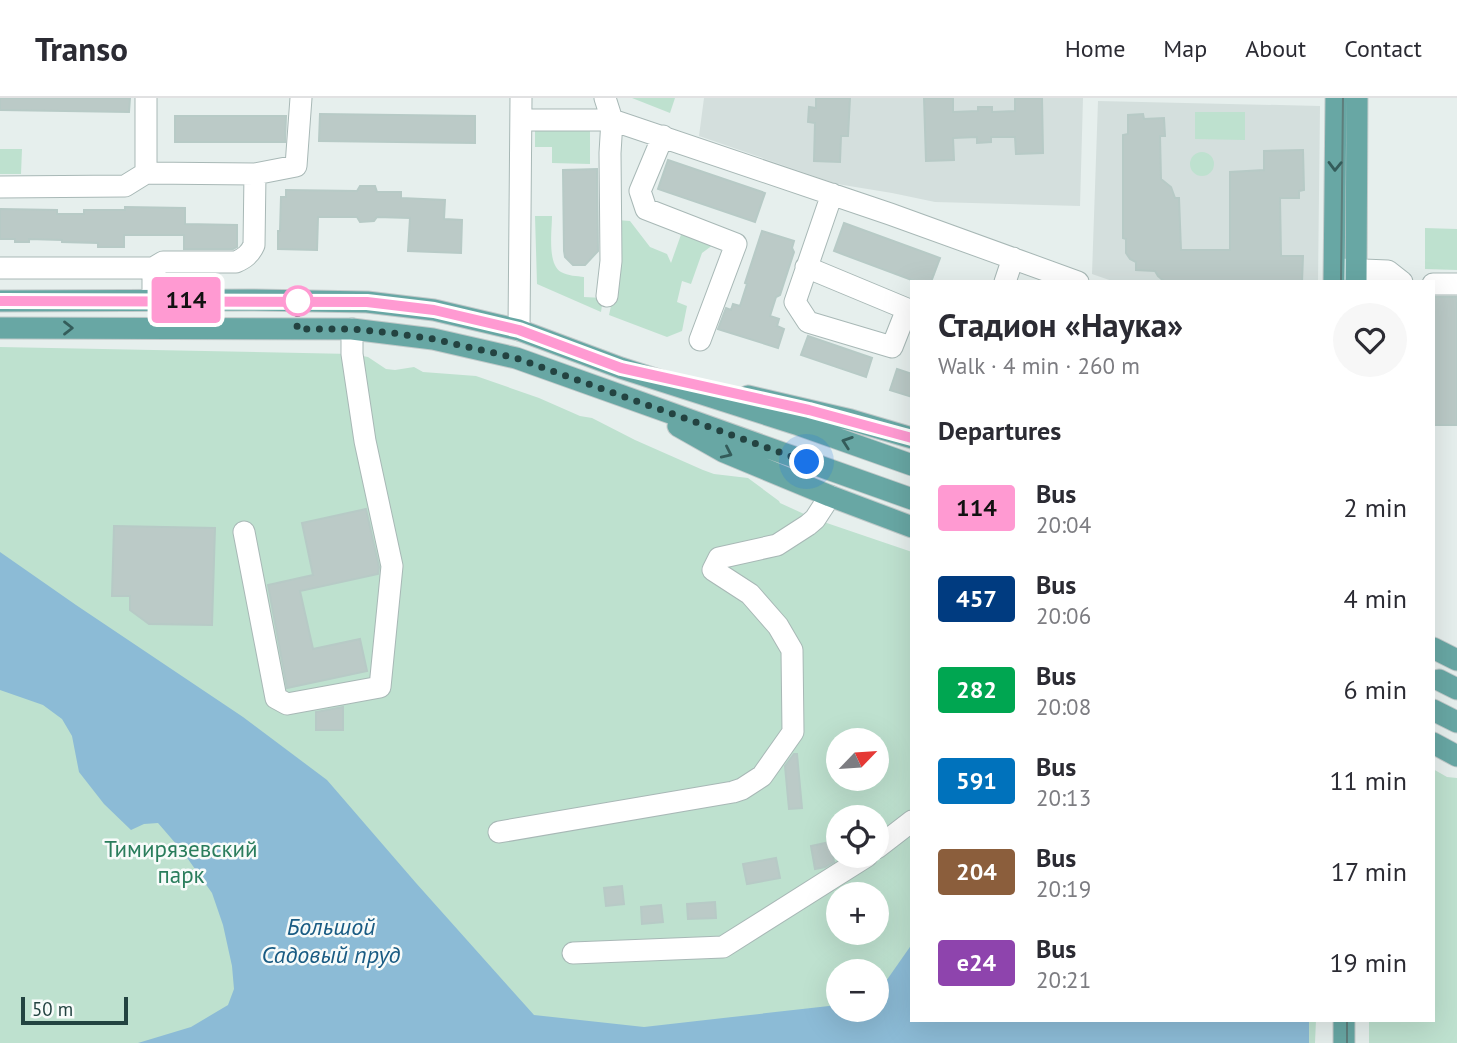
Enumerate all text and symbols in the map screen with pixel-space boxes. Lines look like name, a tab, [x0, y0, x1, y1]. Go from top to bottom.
text: Transo	[35, 27, 128, 70]
text: Home	[1065, 33, 1125, 64]
text: Map	[1163, 33, 1207, 64]
text: About	[1245, 33, 1306, 64]
text: Contact	[1344, 33, 1422, 64]
one-way arrow	[1327, 161, 1343, 172]
line badge: 114	[146, 277, 226, 323]
text: 114	[166, 284, 206, 315]
unlabelled marker	[283, 286, 313, 316]
text: Стадион «Наука»	[938, 303, 1183, 346]
button: heart	[1333, 303, 1407, 377]
one-way arrow	[63, 320, 74, 336]
text: Walk · 4 min · 260 m	[938, 351, 1140, 380]
text: Departures	[938, 414, 1061, 447]
one-way arrow	[842, 436, 854, 450]
one-way arrow	[720, 444, 732, 458]
your location	[789, 444, 824, 479]
text: Bus	[1036, 477, 1076, 510]
text: 2 min	[1344, 491, 1407, 524]
text: 114	[956, 492, 997, 523]
text: 20:04	[1036, 510, 1091, 539]
text: Bus	[1036, 568, 1076, 601]
text: 4 min	[1344, 582, 1407, 615]
text: 457	[956, 583, 997, 614]
text: 20:06	[1036, 601, 1091, 630]
text: Bus	[1036, 659, 1076, 692]
text: 6 min	[1344, 673, 1407, 706]
text: 282	[956, 674, 997, 705]
text: 20:08	[1036, 692, 1091, 721]
north arrow	[826, 728, 889, 791]
map controls	[826, 728, 889, 1022]
text: Bus	[1036, 750, 1076, 783]
text: 11 min	[1329, 764, 1407, 797]
text: 591	[956, 765, 997, 796]
text: 20:13	[1036, 783, 1091, 812]
button: locate	[826, 805, 889, 868]
park label: Тимирязевский парк	[104, 834, 258, 889]
text: Bus	[1036, 841, 1076, 874]
text: 17 min	[1331, 855, 1407, 888]
text: 204	[956, 856, 997, 887]
text: 20:19	[1036, 874, 1091, 903]
button: +	[826, 882, 889, 945]
water label: Большой Садовый пруд	[262, 911, 401, 970]
text: Bus	[1036, 932, 1076, 965]
text: 19 min	[1329, 946, 1407, 979]
text: е24	[957, 947, 996, 978]
button: −	[826, 959, 889, 1022]
text: 20:21	[1036, 965, 1091, 994]
scale bar	[21, 994, 128, 1026]
text: 50 m	[32, 997, 73, 1021]

